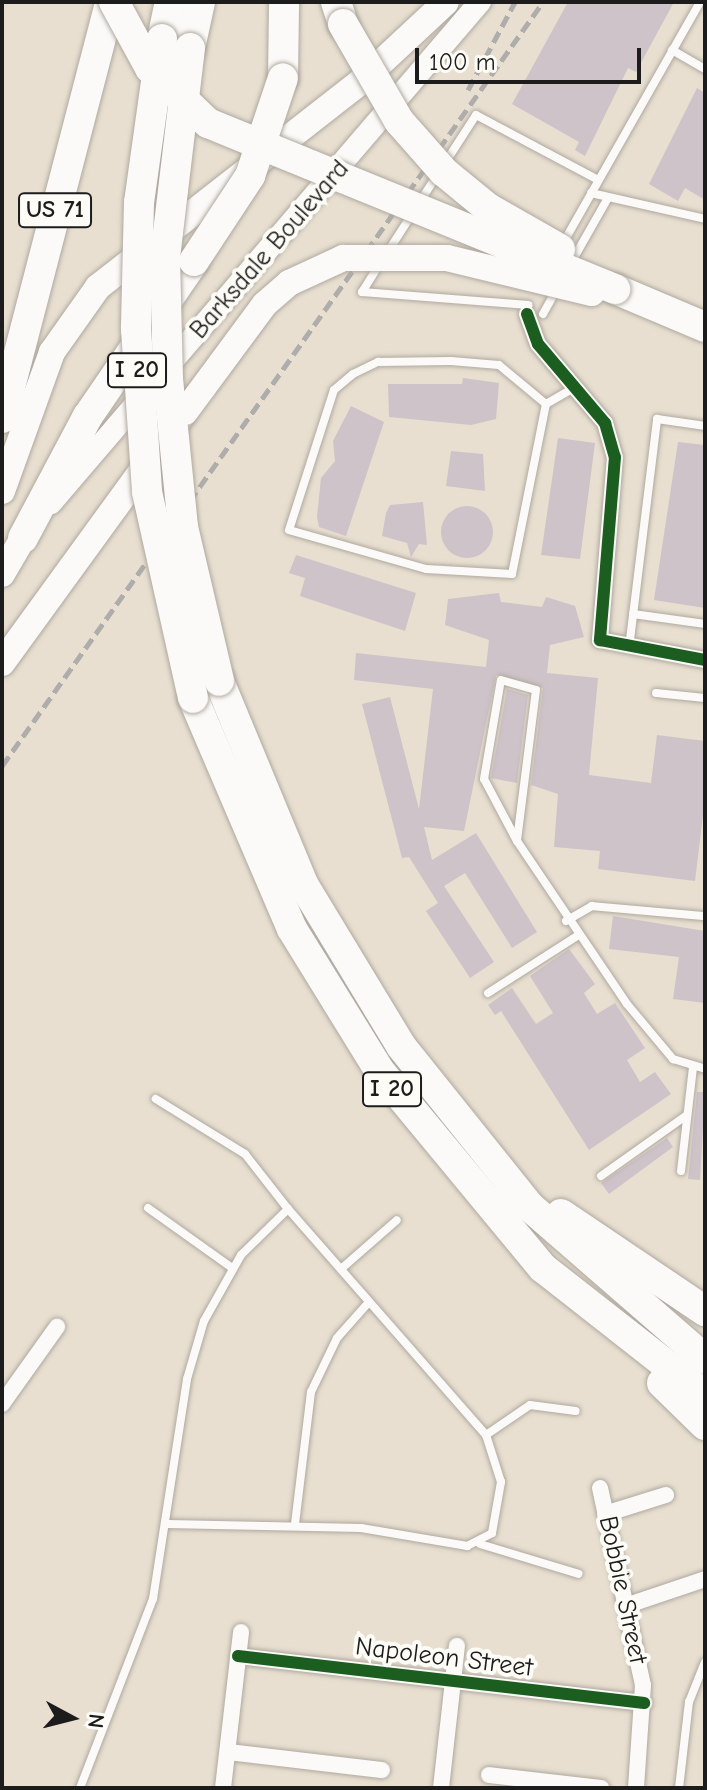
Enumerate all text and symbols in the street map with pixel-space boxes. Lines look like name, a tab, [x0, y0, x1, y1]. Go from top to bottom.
scale bar	[419, 32, 645, 82]
text: 100 m	[429, 48, 496, 76]
street label: Barksdale Boulevard	[184, 154, 356, 346]
road number: US 71	[17, 190, 93, 230]
road number: I 20	[107, 350, 167, 390]
road number: I 20	[362, 1069, 422, 1109]
street label: Bobbie Street	[591, 1513, 653, 1667]
street label: Napoleon Street	[353, 1632, 535, 1684]
north arrow	[32, 1678, 112, 1758]
text: N	[82, 1712, 110, 1730]

